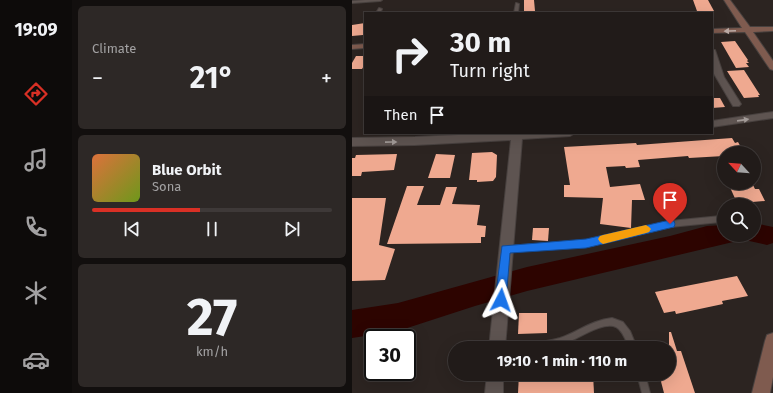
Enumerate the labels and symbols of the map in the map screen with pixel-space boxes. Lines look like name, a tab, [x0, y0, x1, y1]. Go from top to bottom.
one-way arrow	[724, 27, 736, 34]
one-way arrow	[737, 117, 749, 123]
one-way arrow	[385, 138, 397, 145]
north arrow	[717, 146, 761, 190]
pin	[653, 183, 687, 224]
position arrow	[480, 279, 522, 321]
speed limit sign: 30	[364, 329, 416, 381]

